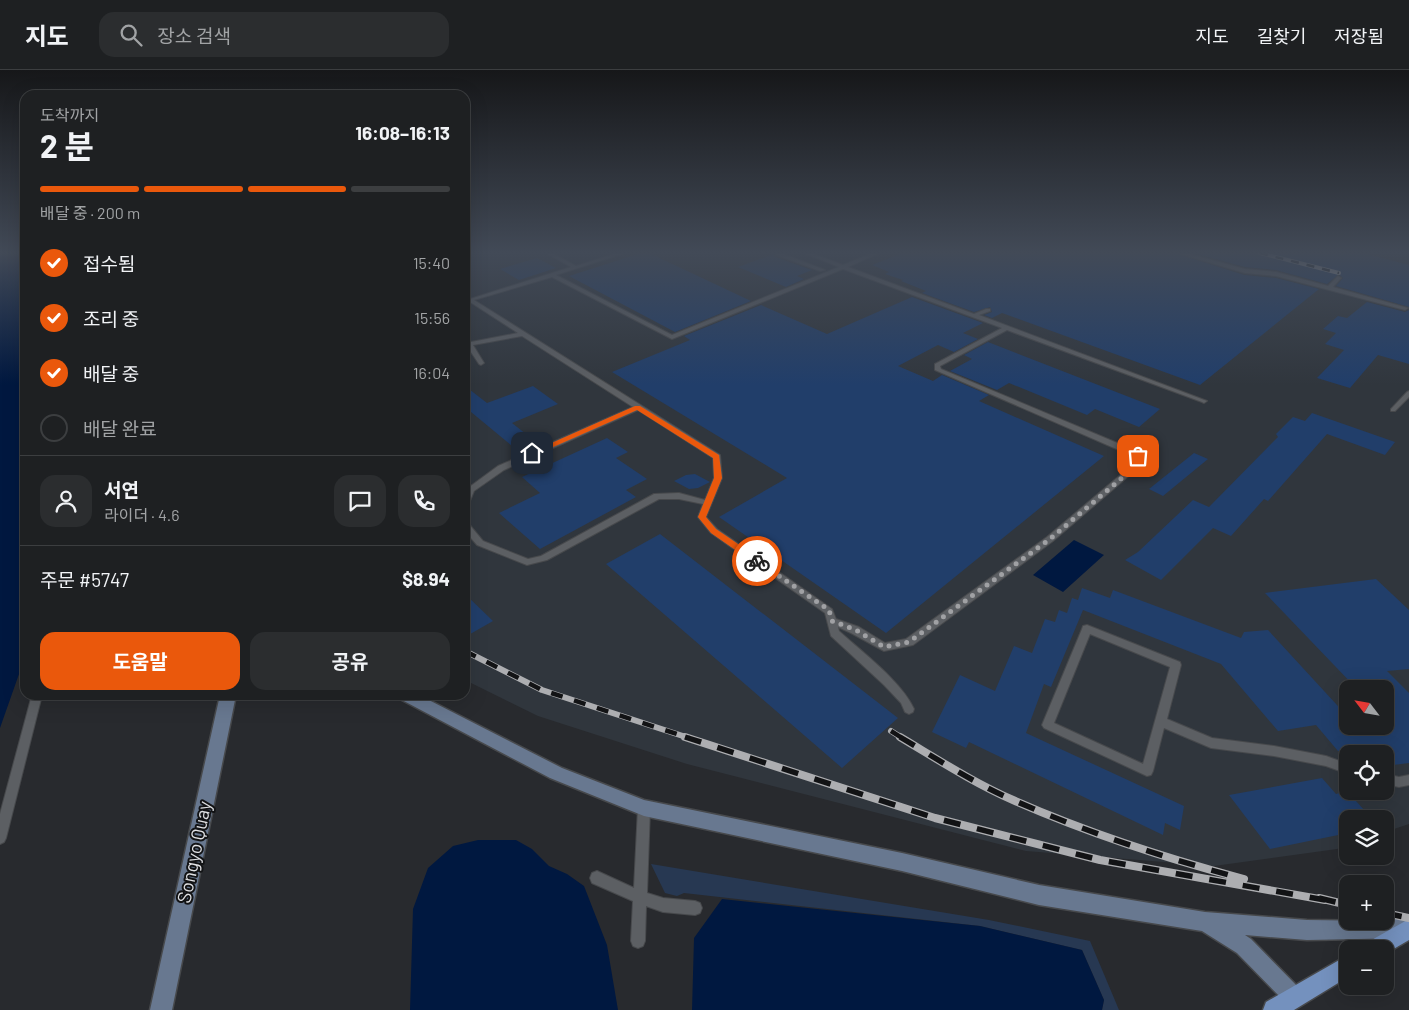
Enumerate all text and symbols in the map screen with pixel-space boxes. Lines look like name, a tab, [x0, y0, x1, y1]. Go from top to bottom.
search box	[99, 12, 449, 57]
text: 지도	[25, 21, 69, 50]
icon: search	[117, 21, 145, 49]
text: 장소 검색	[157, 24, 231, 47]
text: 지도	[1196, 25, 1229, 47]
text: 길찾기	[1257, 25, 1306, 47]
text: 저장됨	[1334, 25, 1384, 47]
text: 도착까지	[40, 105, 99, 124]
text: 16:08–16:13	[355, 121, 450, 144]
text: 2 분	[40, 126, 94, 164]
text: 배달 중 · 200 m	[40, 203, 140, 222]
icon: check	[40, 249, 68, 277]
text: 접수됨	[83, 252, 135, 275]
text: 15:40	[413, 253, 450, 272]
icon: check	[40, 304, 68, 332]
text: 조리 중	[83, 307, 139, 330]
text: 15:56	[414, 308, 450, 327]
icon: check	[40, 359, 68, 387]
text: 배달 중	[83, 362, 139, 385]
text: 16:04	[413, 363, 450, 382]
text: 배달 완료	[83, 417, 157, 440]
pin	[511, 432, 553, 474]
pin	[1117, 435, 1159, 477]
icon: home	[518, 439, 546, 467]
icon: bag	[1124, 442, 1152, 470]
button: person	[40, 475, 92, 527]
button: chat	[334, 475, 386, 527]
button: phone	[398, 475, 450, 527]
text: 서연	[104, 478, 139, 501]
text: 라이더 · 4.6	[104, 505, 179, 524]
courier	[732, 536, 782, 586]
icon: bike	[743, 547, 771, 575]
text: $8.94	[402, 567, 450, 590]
text: 주문 #5747	[40, 568, 129, 591]
button: 도움말	[40, 632, 240, 690]
button: 공유	[250, 632, 450, 690]
north arrow	[1339, 680, 1394, 735]
map controls	[1339, 680, 1394, 995]
button: locate	[1339, 745, 1394, 800]
street label: Songyo Quay	[171, 798, 216, 905]
button: layers	[1339, 810, 1394, 865]
button: +	[1339, 875, 1394, 930]
button: −	[1339, 940, 1394, 995]

